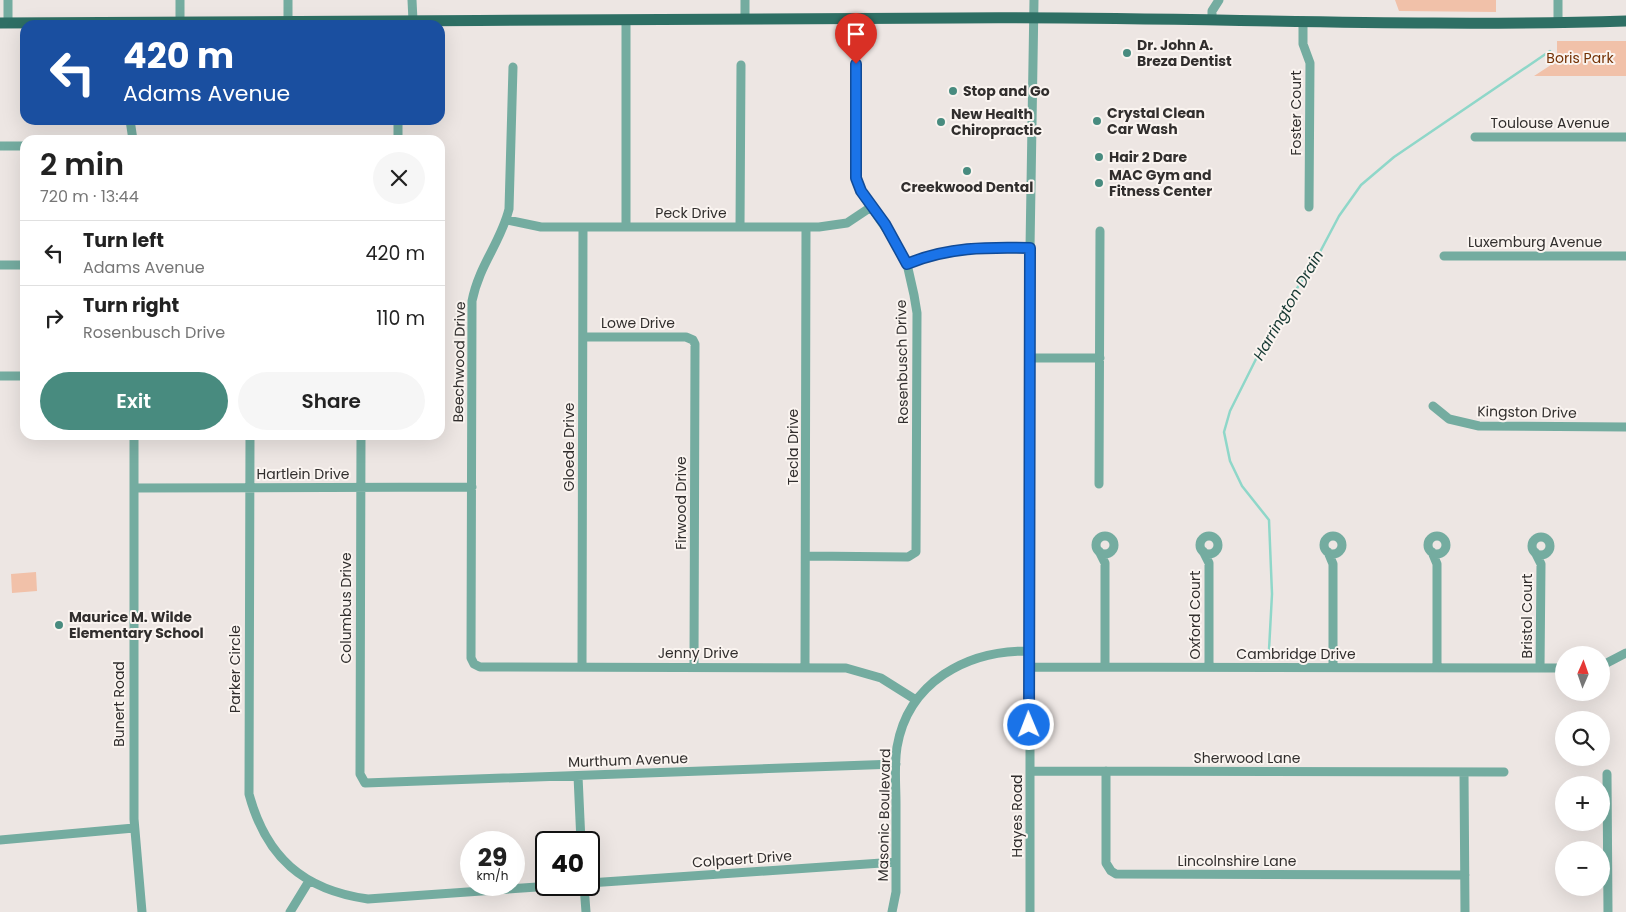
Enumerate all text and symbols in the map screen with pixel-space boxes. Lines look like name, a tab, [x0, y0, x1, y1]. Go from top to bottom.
pin	[835, 13, 877, 64]
icon: arrive	[842, 20, 870, 48]
text: 420 m	[123, 31, 234, 80]
place label: Dr. John A. Breza Dentist	[1137, 35, 1232, 71]
icon: left	[40, 40, 105, 105]
marker: Dr. John A. Breza Dentist	[1121, 47, 1133, 59]
park label: Boris Park	[1546, 48, 1614, 68]
street label: Foster Court	[1286, 70, 1306, 156]
text: Adams Avenue	[123, 78, 290, 109]
place label: Stop and Go	[963, 81, 1050, 101]
marker: Stop and Go	[947, 85, 959, 97]
place label: Crystal Clean Car Wash	[1107, 103, 1205, 139]
place label: New Health Chiropractic	[951, 104, 1042, 140]
street label: Toulouse Avenue	[1490, 113, 1610, 133]
marker: Crystal Clean Car Wash	[1091, 115, 1103, 127]
marker: New Health Chiropractic	[935, 116, 947, 128]
text: 2 min	[40, 143, 124, 186]
place label: Hair 2 Dare	[1109, 147, 1187, 167]
marker: Hair 2 Dare	[1093, 151, 1105, 163]
button: close	[373, 152, 425, 204]
marker: Creekwood Dental	[961, 165, 973, 177]
place label: MAC Gym and Fitness Center	[1109, 165, 1212, 201]
place label: Creekwood Dental	[901, 177, 1033, 197]
marker: MAC Gym and Fitness Center	[1093, 177, 1105, 189]
text: 720 m · 13:44	[40, 185, 139, 208]
street label: Peck Drive	[655, 203, 727, 223]
text: Turn left	[83, 227, 164, 254]
street label: Luxemburg Avenue	[1468, 232, 1602, 252]
icon: left	[40, 239, 68, 267]
text: 420 m	[366, 240, 425, 267]
water label: Harrington Drain	[1248, 246, 1328, 364]
text: Adams Avenue	[83, 256, 205, 279]
text: Turn right	[83, 292, 179, 319]
street label: Rosenbusch Drive	[891, 299, 913, 424]
street label: Beechwood Drive	[448, 301, 470, 423]
icon: right	[40, 304, 68, 332]
text: 110 m	[376, 305, 425, 332]
street label: Lowe Drive	[601, 313, 675, 333]
text: Rosenbusch Drive	[83, 321, 225, 344]
button: Exit	[40, 372, 228, 430]
button: Share	[238, 372, 425, 430]
street label: Kingston Drive	[1477, 401, 1577, 423]
street label: Gloede Drive	[559, 402, 579, 491]
street label: Tecla Drive	[783, 408, 803, 485]
street label: Firwood Drive	[671, 456, 691, 550]
street label: Hartlein Drive	[257, 464, 350, 484]
street label: Columbus Drive	[336, 552, 356, 664]
street label: Oxford Court	[1185, 571, 1205, 659]
street label: Bristol Court	[1517, 574, 1537, 658]
place label: Maurice M. Wilde Elementary School	[69, 607, 204, 643]
marker: Maurice M. Wilde Elementary School	[53, 619, 65, 631]
street label: Parker Circle	[225, 625, 245, 713]
street label: Jenny Drive	[658, 643, 739, 663]
street label: Cambridge Drive	[1236, 644, 1356, 664]
north arrow	[1555, 646, 1610, 701]
map controls	[1555, 646, 1610, 896]
street label: Bunert Road	[109, 661, 129, 747]
position arrow	[1002, 698, 1054, 750]
button: search	[1555, 711, 1610, 766]
street label: Murthum Avenue	[568, 748, 689, 772]
street label: Masonic Boulevard	[873, 748, 895, 882]
street label: Sherwood Lane	[1194, 748, 1301, 768]
street label: Hayes Road	[1007, 774, 1027, 858]
button: +	[1555, 776, 1610, 831]
speed limit sign: 40	[535, 831, 600, 896]
text: 29	[478, 840, 507, 875]
button: −	[1555, 841, 1610, 896]
street label: Colpaert Drive	[691, 846, 793, 872]
street label: Lincolnshire Lane	[1178, 851, 1297, 871]
text: km/h	[477, 867, 508, 884]

